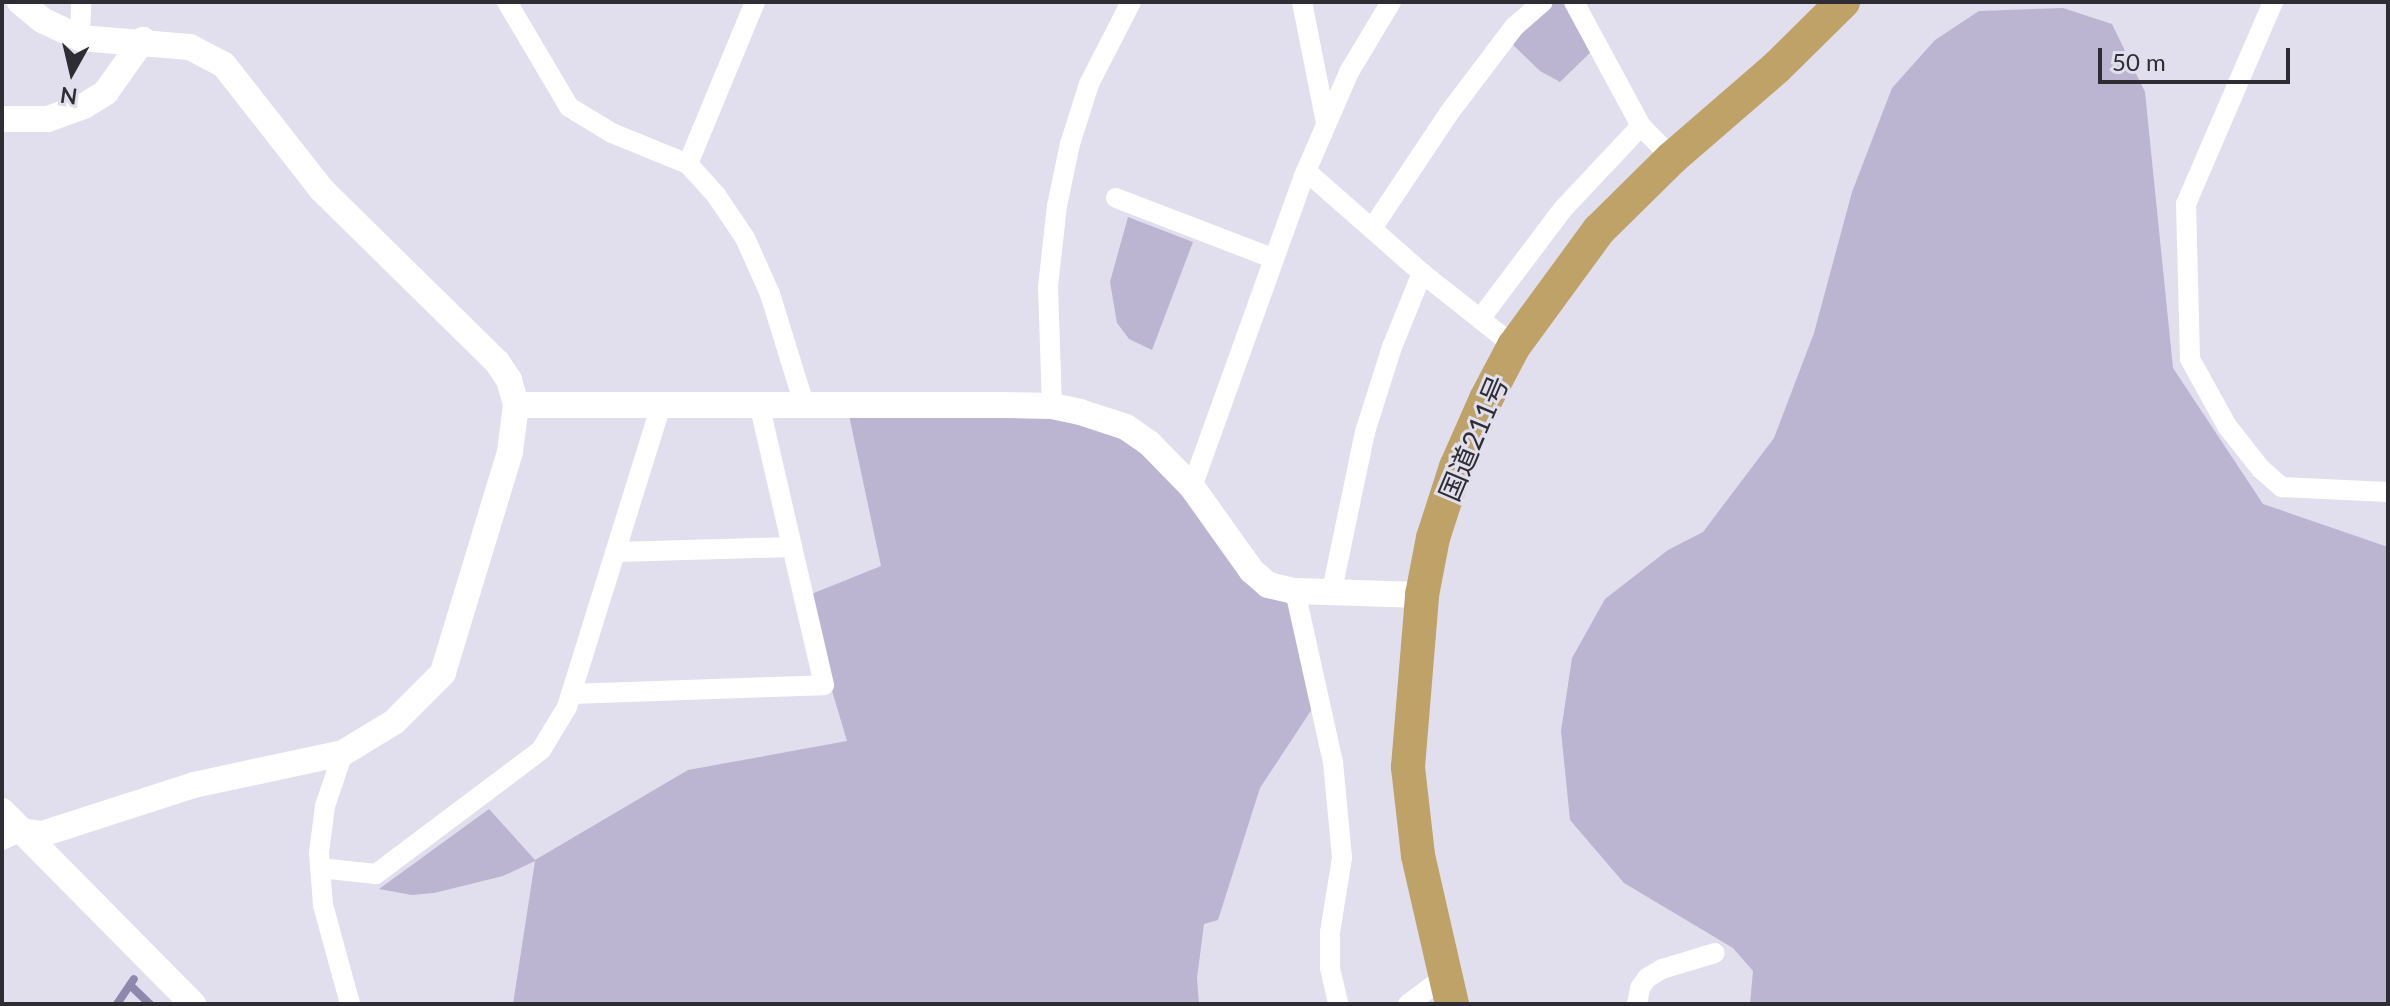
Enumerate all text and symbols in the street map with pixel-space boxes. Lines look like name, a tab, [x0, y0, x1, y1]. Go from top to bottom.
north arrow	[32, 32, 112, 112]
scale bar	[2102, 32, 2294, 82]
text: 50 m	[2112, 47, 2166, 76]
text: N	[58, 82, 79, 111]
street label: 国道211号	[1432, 370, 1514, 506]

